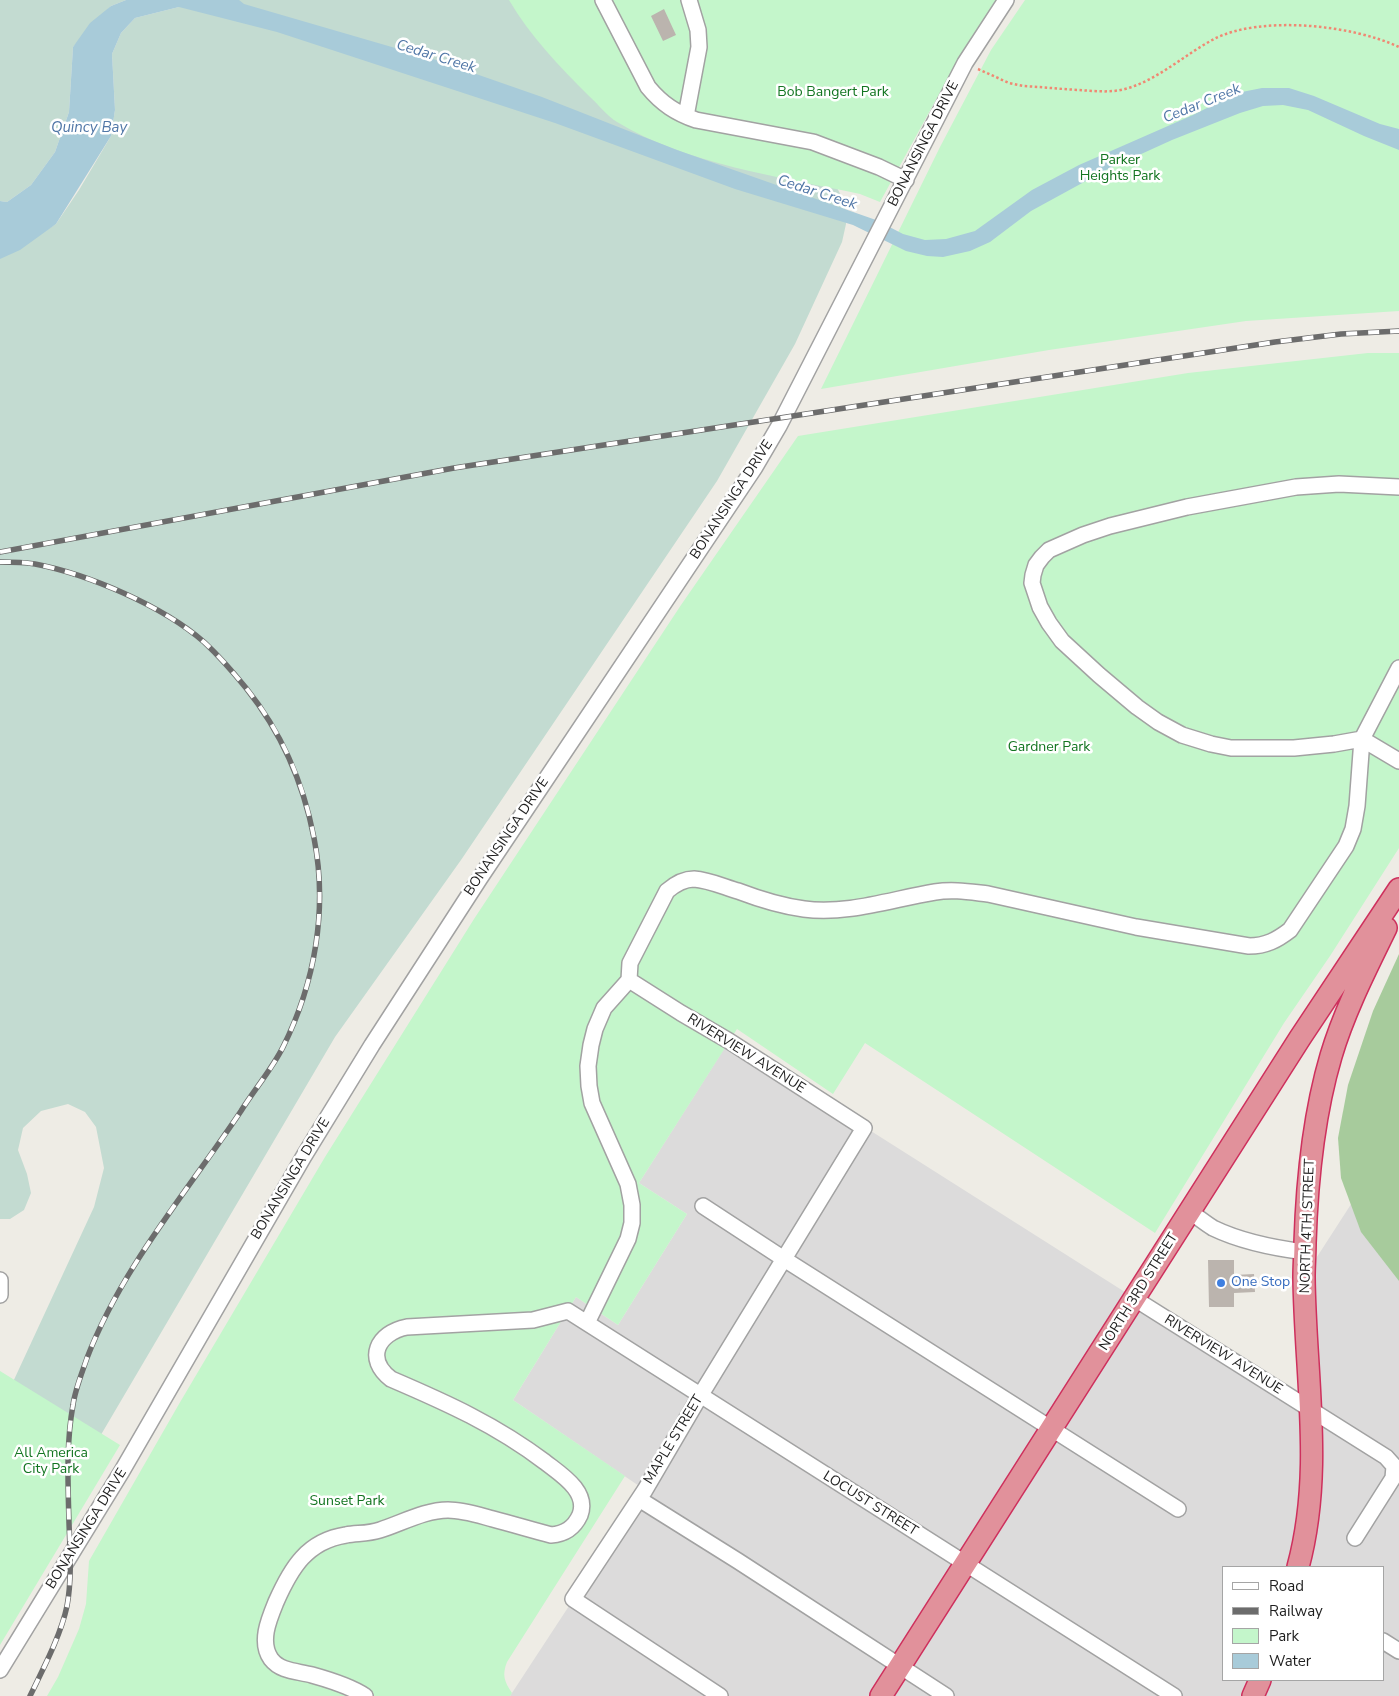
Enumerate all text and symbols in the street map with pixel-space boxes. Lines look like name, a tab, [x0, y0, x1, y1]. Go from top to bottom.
water label: Cedar Creek	[394, 36, 478, 78]
street label: BONANSINGA DRIVE	[885, 78, 963, 210]
water label: Cedar Creek	[1160, 80, 1244, 128]
park label: Bob Bangert Park	[777, 85, 889, 101]
water label: Quincy Bay	[51, 119, 127, 137]
park label: Parker Heights Park	[1080, 153, 1160, 186]
water label: Cedar Creek	[775, 172, 859, 214]
street label: BONANSINGA DRIVE	[687, 437, 777, 563]
park label: Gardner Park	[1008, 740, 1090, 756]
street label: BONANSINGA DRIVE	[461, 775, 553, 899]
street label: RIVERVIEW AVENUE	[684, 1011, 808, 1097]
street label: BONANSINGA DRIVE	[248, 1115, 334, 1243]
street label: NORTH 4TH STREET	[1297, 1158, 1319, 1294]
street label: NORTH 3RD STREET	[1096, 1230, 1182, 1354]
place label: One Stop	[1231, 1275, 1290, 1291]
marker: One Stop	[1215, 1277, 1227, 1289]
street label: RIVERVIEW AVENUE	[1161, 1312, 1285, 1398]
street label: MAPLE STREET	[641, 1392, 707, 1488]
park label: All America City Park	[14, 1446, 88, 1478]
street label: BONANSINGA DRIVE	[43, 1466, 131, 1592]
street label: LOCUST STREET	[819, 1468, 921, 1540]
park label: Sunset Park	[309, 1494, 385, 1510]
legend	[1222, 1566, 1384, 1681]
text: Road	[1269, 1576, 1304, 1596]
text: Railway	[1269, 1601, 1323, 1621]
text: Park	[1269, 1626, 1299, 1646]
text: Water	[1269, 1651, 1311, 1671]

